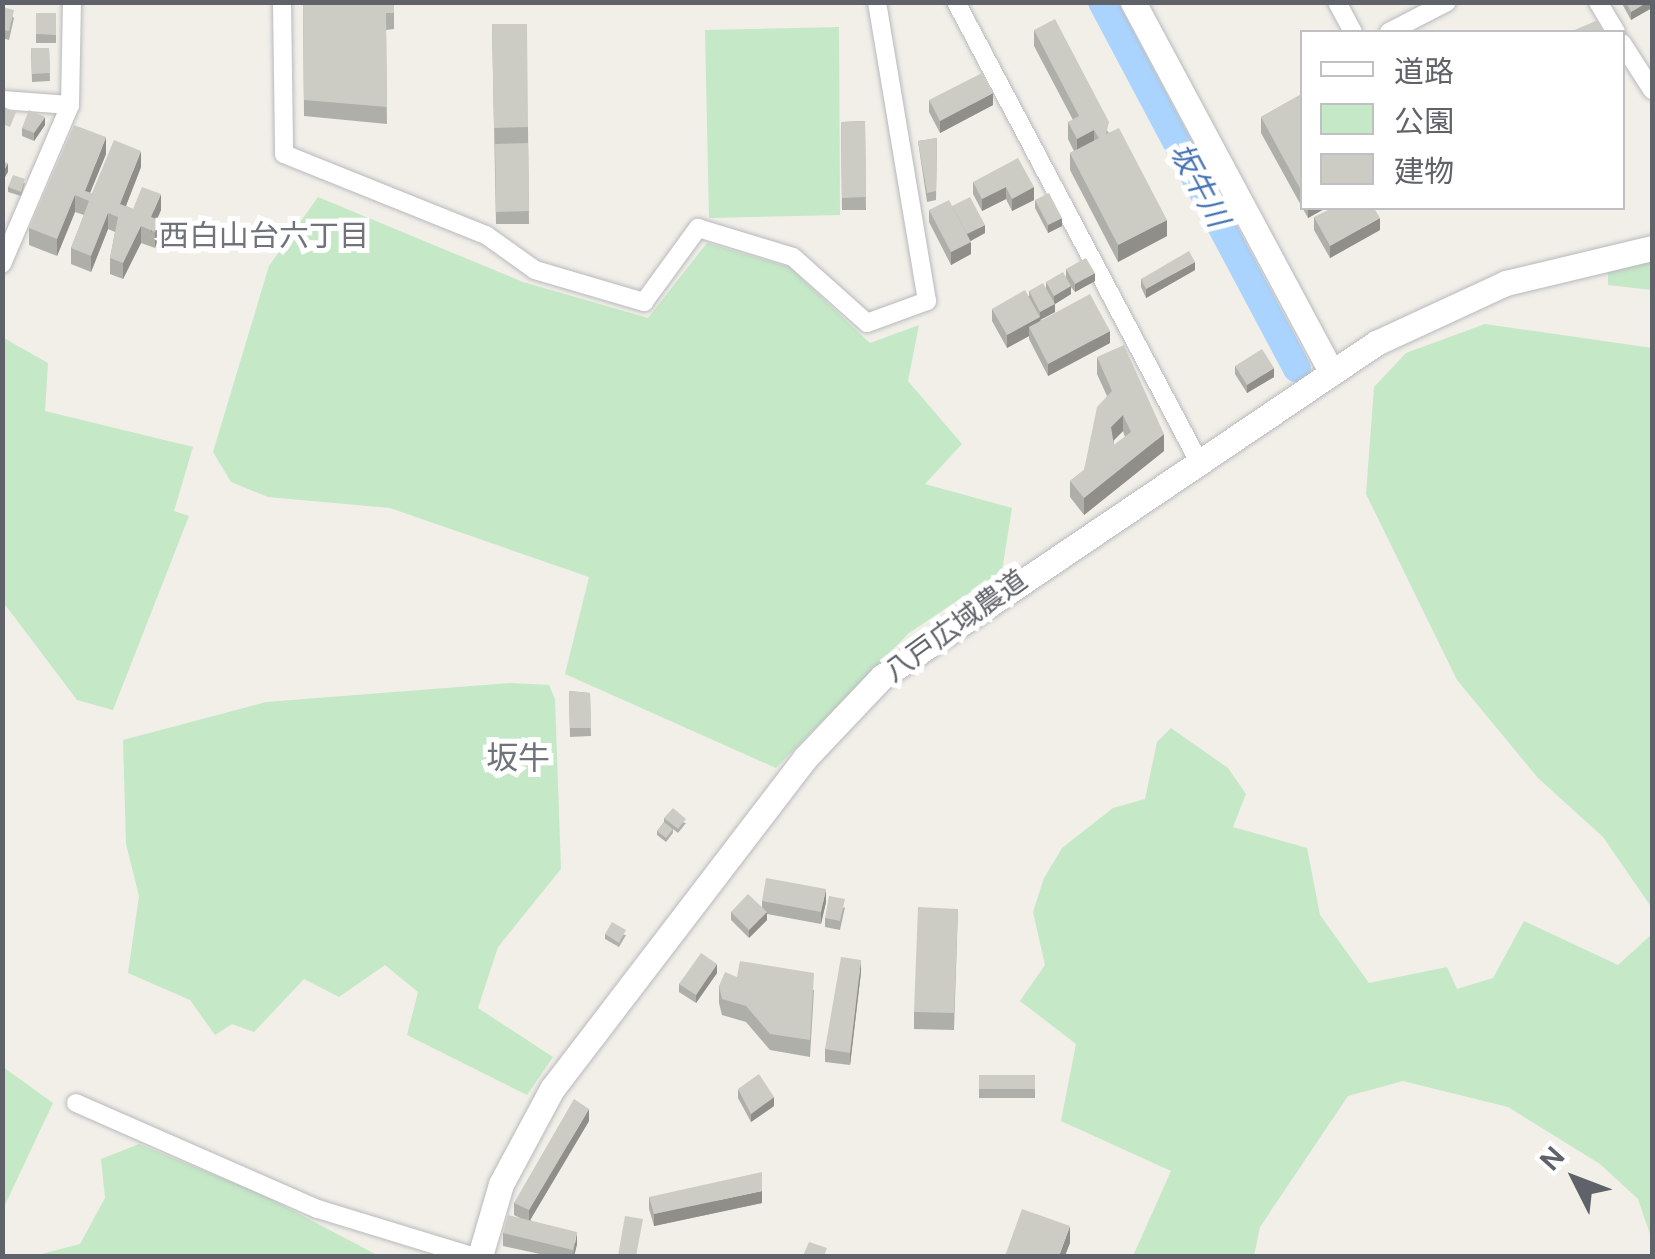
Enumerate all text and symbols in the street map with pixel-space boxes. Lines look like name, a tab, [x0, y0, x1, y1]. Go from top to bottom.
legend	[1300, 30, 1625, 210]
text: 道路	[1394, 52, 1454, 91]
text: 公園	[1394, 102, 1454, 141]
water label: 坂牛川	[1162, 137, 1236, 233]
text: 建物	[1394, 152, 1454, 191]
district label: 西白山台六丁目	[159, 218, 369, 254]
street label: 八戸広域農道	[878, 563, 1034, 689]
district label: 坂牛	[486, 739, 550, 777]
north arrow	[1525, 1129, 1625, 1229]
text: N	[1532, 1139, 1573, 1179]

